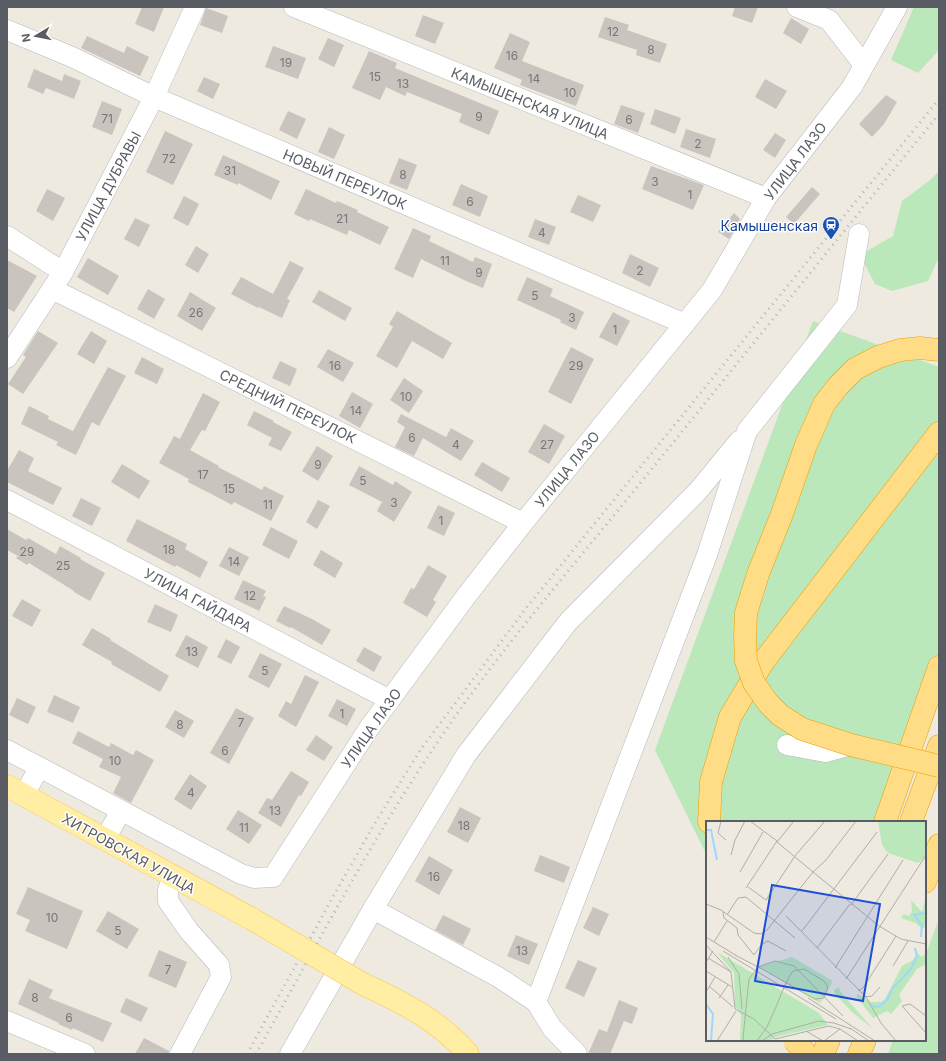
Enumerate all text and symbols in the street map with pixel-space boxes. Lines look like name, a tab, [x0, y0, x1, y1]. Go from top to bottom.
north arrow	[16, 16, 56, 56]
house number: 12	[607, 24, 619, 39]
text: N	[19, 32, 34, 43]
house number: 8	[647, 42, 655, 57]
house number: 16	[506, 48, 518, 63]
house number: 19	[280, 55, 292, 70]
street label: КАМЫШЕНСКАЯ УЛИЦА	[449, 64, 611, 142]
house number: 15	[369, 69, 381, 84]
house number: 14	[528, 71, 541, 86]
house number: 13	[397, 76, 409, 91]
house number: 10	[564, 85, 576, 100]
house number: 9	[475, 109, 483, 124]
house number: 71	[101, 111, 113, 126]
house number: 6	[625, 112, 633, 127]
street label: УЛИЦА ЛАЗО	[760, 119, 830, 203]
street label: УЛИЦА ДУБРАВЫ	[72, 128, 144, 244]
house number: 2	[694, 136, 702, 151]
street label: НОВЫЙ ПЕРЕУЛОК	[281, 144, 410, 213]
house number: 72	[162, 151, 176, 166]
house number: 31	[224, 163, 236, 178]
house number: 8	[399, 167, 407, 182]
house number: 3	[651, 174, 659, 189]
house number: 1	[688, 187, 692, 202]
house number: 6	[466, 194, 474, 209]
house number: 21	[336, 211, 348, 226]
station icon: Камышенская	[821, 215, 841, 240]
place label: Камышенская	[720, 217, 818, 234]
house number: 4	[538, 225, 546, 240]
house number: 11	[440, 253, 450, 268]
house number: 2	[636, 263, 644, 278]
house number: 9	[475, 265, 483, 280]
house number: 5	[531, 288, 539, 303]
house number: 26	[189, 305, 203, 320]
house number: 3	[568, 310, 576, 325]
house number: 1	[613, 322, 617, 337]
house number: 16	[329, 358, 341, 373]
house number: 29	[569, 358, 583, 373]
street label: СРЕДНИЙ ПЕРЕУЛОК	[217, 365, 360, 447]
house number: 10	[400, 389, 412, 404]
house number: 14	[350, 403, 363, 418]
street label: УЛИЦА ЛАЗО	[531, 428, 603, 510]
house number: 6	[408, 430, 416, 445]
house number: 4	[452, 437, 460, 452]
house number: 27	[540, 437, 554, 452]
house number: 9	[314, 457, 322, 472]
house number: 17	[197, 467, 209, 482]
house number: 5	[359, 473, 367, 488]
house number: 15	[223, 481, 235, 496]
house number: 3	[390, 495, 398, 510]
house number: 11	[263, 497, 273, 512]
house number: 1	[439, 513, 443, 528]
house number: 18	[163, 542, 175, 557]
house number: 29	[20, 544, 34, 559]
house number: 14	[228, 554, 241, 569]
house number: 25	[56, 558, 70, 573]
street label: УЛИЦА ГАЙДАРА	[141, 564, 255, 636]
house number: 12	[244, 588, 256, 603]
house number: 13	[186, 644, 198, 659]
house number: 5	[261, 663, 269, 678]
street label: УЛИЦА ЛАЗО	[337, 685, 405, 771]
house number: 1	[340, 706, 344, 721]
house number: 7	[238, 715, 245, 730]
house number: 8	[176, 717, 184, 732]
house number: 6	[221, 743, 229, 758]
house number: 10	[109, 753, 121, 768]
house number: 4	[187, 785, 195, 800]
house number: 13	[269, 803, 281, 818]
street label: ХИТРОВСКАЯ УЛИЦА	[59, 809, 199, 897]
house number: 18	[458, 818, 470, 833]
house number: 11	[239, 820, 249, 835]
inset map	[706, 821, 926, 1041]
house number: 16	[428, 869, 440, 884]
house number: 10	[46, 910, 58, 925]
house number: 5	[114, 923, 122, 938]
house number: 13	[516, 943, 528, 958]
house number: 7	[165, 962, 172, 977]
house number: 8	[31, 990, 39, 1005]
house number: 6	[65, 1010, 73, 1025]

